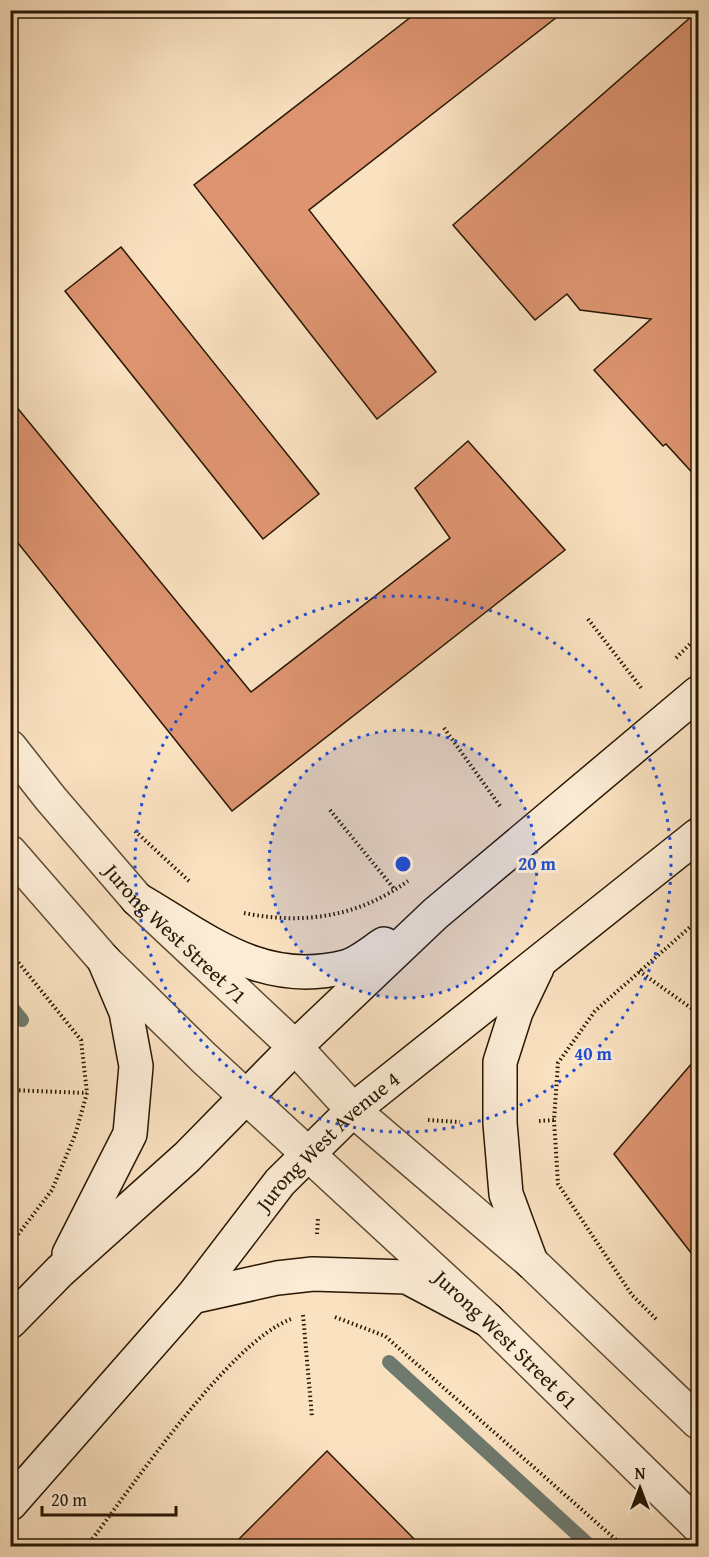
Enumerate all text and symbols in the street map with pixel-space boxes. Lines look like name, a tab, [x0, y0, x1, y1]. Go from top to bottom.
text: 20 m	[518, 850, 557, 877]
street label: Jurong West Street 71	[95, 854, 255, 1010]
centre of rings	[393, 854, 413, 874]
text: 40 m	[574, 1040, 613, 1067]
street label: Jurong West Avenue 4	[246, 1063, 406, 1220]
street label: Jurong West Street 61	[425, 1260, 585, 1416]
north arrow	[610, 1458, 670, 1518]
text: N	[635, 1461, 646, 1485]
scale bar	[42, 1479, 176, 1517]
text: 20 m	[51, 1486, 87, 1513]

